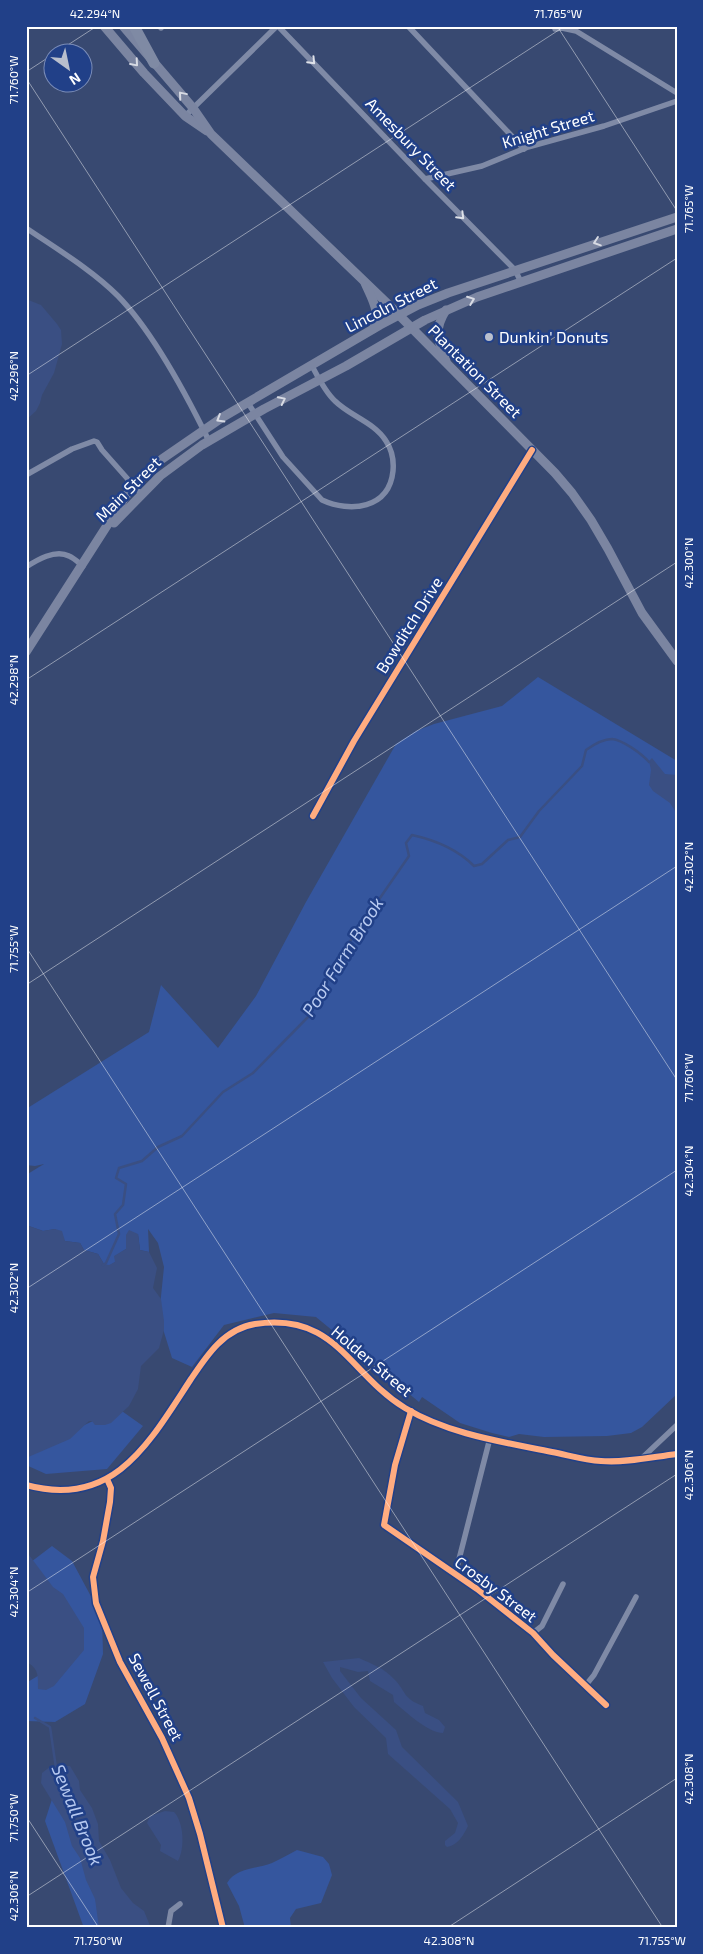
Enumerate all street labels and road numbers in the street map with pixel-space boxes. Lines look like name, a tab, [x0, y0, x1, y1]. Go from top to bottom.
street label: Amesbury Street	[362, 93, 460, 194]
street label: Knight Street	[500, 106, 596, 152]
street label: Lincoln Street	[342, 273, 440, 336]
street label: Plantation Street	[425, 320, 526, 421]
street label: Main Street	[91, 452, 164, 525]
street label: Bowditch Drive	[371, 573, 446, 676]
street label: Holden Street	[328, 1321, 417, 1400]
street label: Crosby Street	[452, 1552, 541, 1626]
street label: Sewell Street	[125, 1650, 187, 1744]

